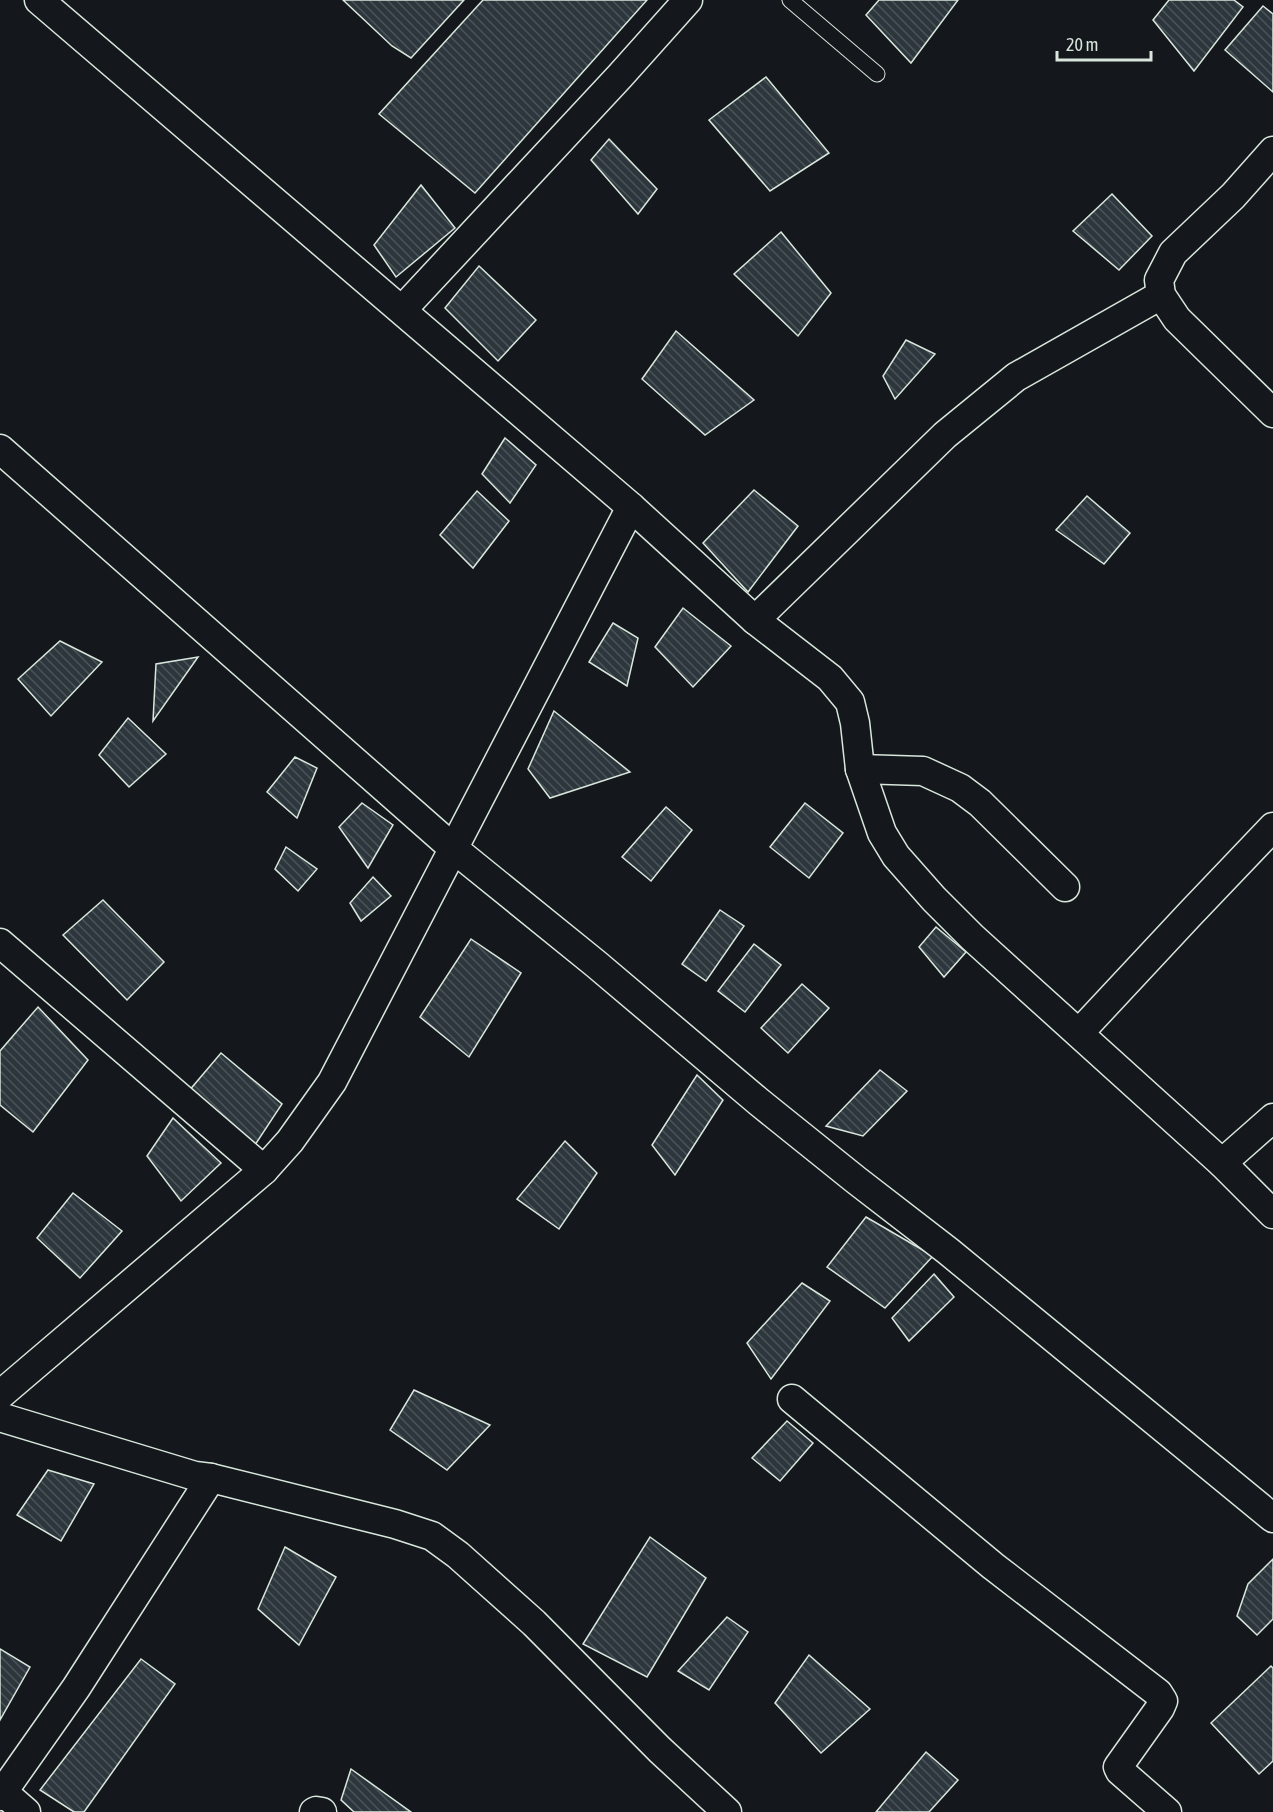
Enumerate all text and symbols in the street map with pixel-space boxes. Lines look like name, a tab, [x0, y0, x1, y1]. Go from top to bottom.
scale bar	[1057, 24, 1152, 62]
text: 20 m	[1066, 34, 1098, 55]

